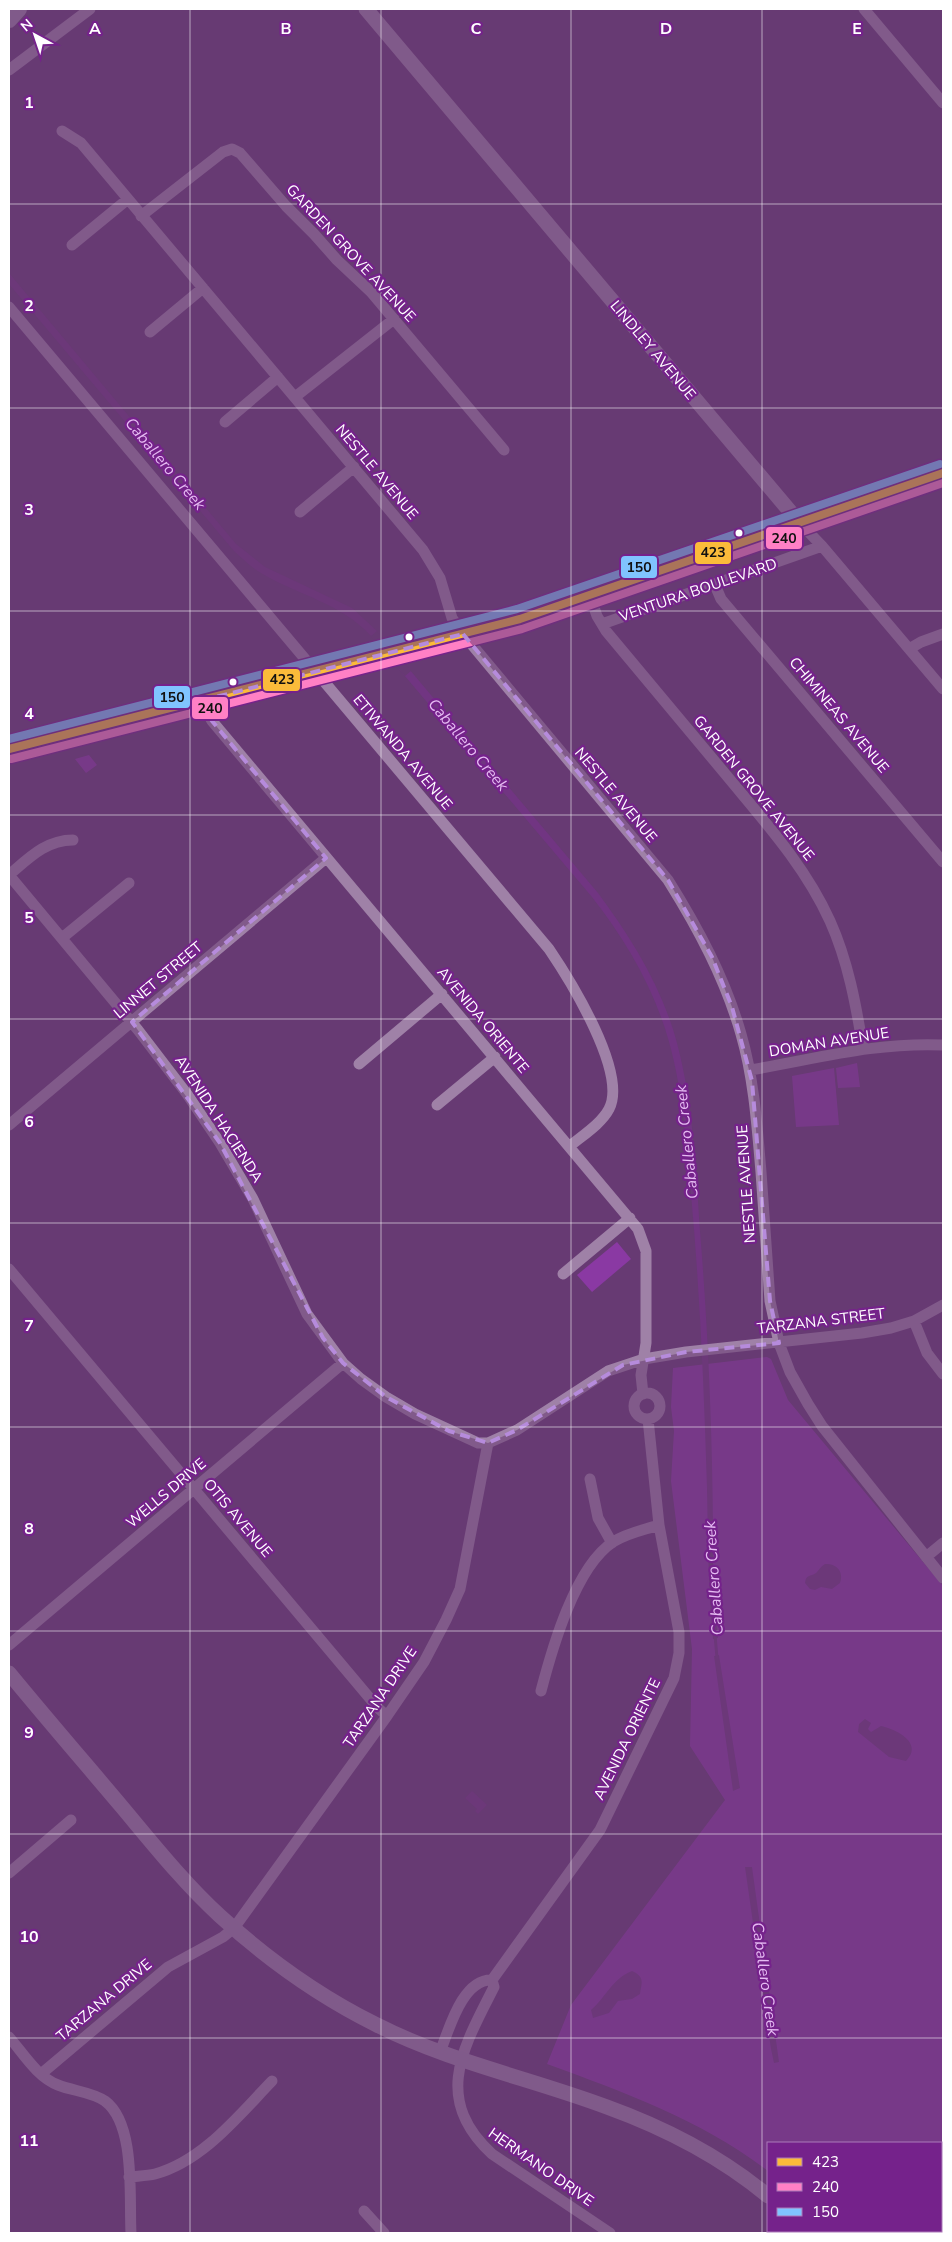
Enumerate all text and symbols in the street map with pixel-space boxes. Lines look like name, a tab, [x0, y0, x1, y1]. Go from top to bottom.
north arrow	[10, 10, 60, 60]
text: N	[17, 15, 37, 36]
text: A	[89, 18, 101, 40]
text: B	[280, 18, 292, 40]
text: C	[471, 18, 482, 40]
text: D	[660, 18, 672, 40]
text: E	[852, 18, 862, 40]
text: 1	[24, 92, 34, 114]
street label: GARDEN GROVE AVENUE	[282, 180, 420, 326]
text: 2	[24, 295, 34, 317]
street label: LINDLEY AVENUE	[606, 296, 700, 404]
water label: Caballero Creek	[120, 413, 211, 516]
street label: NESTLE AVENUE	[331, 420, 423, 524]
text: 3	[24, 499, 34, 521]
line badge: 240	[765, 526, 803, 550]
unlabelled marker	[734, 528, 744, 538]
text: 240	[771, 529, 797, 548]
line badge: 423	[694, 541, 732, 565]
text: 423	[700, 543, 726, 562]
street label: VENTURA BOULEVARD	[615, 554, 780, 627]
line badge: 150	[620, 555, 658, 579]
text: 150	[626, 558, 652, 577]
unlabelled marker	[404, 632, 414, 642]
street label: CHIMINEAS AVENUE	[785, 653, 893, 777]
line badge: 423	[262, 668, 301, 692]
text: 423	[269, 670, 295, 689]
unlabelled marker	[228, 677, 238, 687]
line badge: 150	[153, 685, 191, 709]
text: 150	[159, 688, 185, 707]
street label: ETIWANDA AVENUE	[349, 690, 457, 814]
water label: Caballero Creek	[423, 694, 514, 797]
line badge: 240	[191, 696, 229, 720]
text: 240	[197, 699, 223, 718]
text: 4	[24, 703, 34, 725]
street label: GARDEN GROVE AVENUE	[689, 711, 819, 865]
street label: NESTLE AVENUE	[570, 743, 662, 847]
text: 5	[24, 907, 34, 929]
street label: LINNET STREET	[109, 937, 207, 1023]
street label: AVENIDA ORIENTE	[433, 963, 533, 1077]
street label: DOMAN AVENUE	[768, 1023, 890, 1061]
street label: AVENIDA HACIENDA	[170, 1052, 268, 1186]
water label: Caballero Creek	[670, 1083, 704, 1200]
text: 6	[24, 1111, 34, 1133]
street label: NESTLE AVENUE	[732, 1124, 760, 1244]
street label: TARZANA STREET	[756, 1303, 886, 1339]
text: 7	[24, 1315, 34, 1337]
street label: WELLS DRIVE	[122, 1454, 210, 1532]
street label: OTIS AVENUE	[199, 1475, 277, 1561]
text: 8	[24, 1518, 34, 1540]
water label: Caballero Creek	[699, 1519, 729, 1636]
street label: TARZANA DRIVE	[339, 1642, 421, 1752]
street label: AVENIDA ORIENTE	[589, 1675, 665, 1803]
text: 9	[24, 1722, 34, 1744]
water label: Caballero Creek	[746, 1921, 784, 2038]
text: 10	[19, 1926, 39, 1948]
street label: TARZANA DRIVE	[52, 1954, 156, 2046]
street label: HERMANO DRIVE	[484, 2123, 598, 2211]
text: 11	[19, 2130, 39, 2152]
legend	[767, 2142, 942, 2232]
text: 423	[812, 2152, 839, 2172]
text: 240	[812, 2177, 839, 2197]
text: 150	[812, 2202, 839, 2222]

